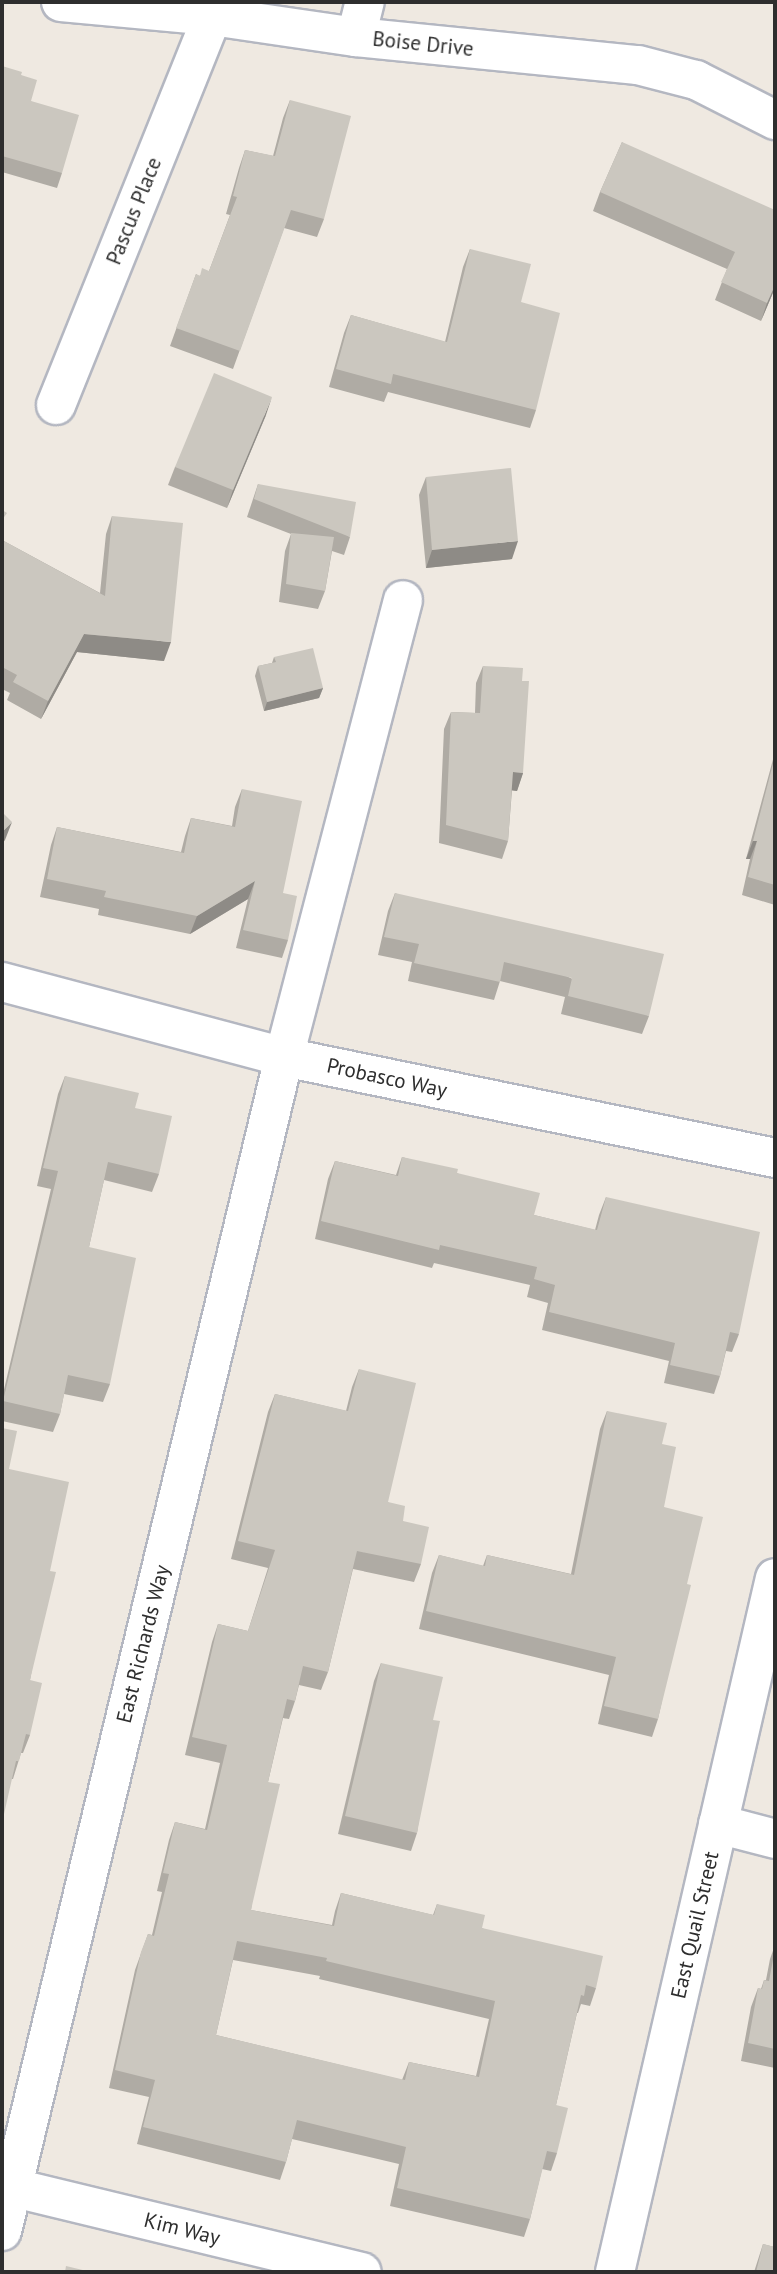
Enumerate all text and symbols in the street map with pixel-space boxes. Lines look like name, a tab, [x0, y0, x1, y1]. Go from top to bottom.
street label: Boise Drive	[371, 26, 475, 62]
street label: Pascus Place	[101, 154, 167, 268]
street label: Probasco Way	[324, 1053, 450, 1103]
street label: East Richards Way	[111, 1562, 175, 1726]
street label: East Quail Street	[666, 1849, 724, 2001]
street label: Kim Way	[141, 2207, 223, 2251]

